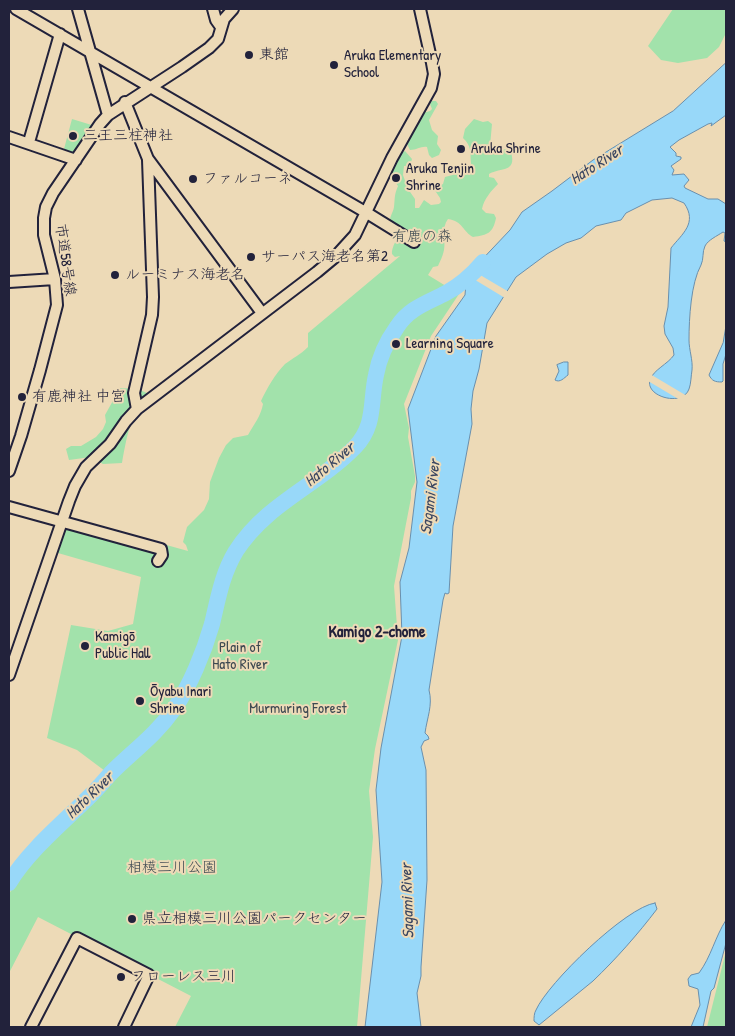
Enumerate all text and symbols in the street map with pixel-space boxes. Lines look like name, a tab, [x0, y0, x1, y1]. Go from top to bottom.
place label: 東館	[259, 46, 289, 64]
place label: Aruka Elementary School	[344, 47, 441, 82]
marker: 東館	[243, 49, 255, 61]
marker: Aruka Elementary School	[328, 59, 340, 71]
place label: 三王三柱神社	[83, 127, 173, 145]
marker: 三王三柱神社	[67, 130, 79, 142]
place label: Aruka Shrine	[471, 140, 541, 158]
water label: Hato River	[567, 141, 627, 189]
marker: Aruka Shrine	[455, 143, 467, 155]
place label: Aruka Tenjin Shrine	[406, 160, 474, 195]
place label: ファルコーネ	[203, 170, 293, 188]
marker: Aruka Tenjin Shrine	[390, 172, 402, 184]
marker: ファルコーネ	[187, 173, 199, 185]
street label: 市道58号線	[51, 223, 79, 297]
park label: 有鹿の森	[392, 228, 452, 246]
place label: サーパス海老名第2	[261, 248, 388, 266]
marker: サーパス海老名第2	[245, 251, 257, 263]
place label: ルーミナス海老名	[125, 266, 246, 284]
marker: ルーミナス海老名	[109, 269, 121, 281]
place label: Learning Square	[406, 335, 494, 353]
marker: Learning Square	[390, 338, 402, 350]
place label: 有鹿神社 中宮	[32, 388, 125, 406]
marker: 有鹿神社 中宮	[16, 391, 28, 403]
water label: Hato River	[301, 439, 359, 491]
water label: Sagami River	[417, 459, 445, 535]
district label: Kamigo 2-chome	[329, 623, 425, 643]
place label: Kamigō Public Hall	[95, 628, 150, 663]
park label: Plain of Hato River	[212, 639, 268, 674]
marker: Kamigō Public Hall	[79, 640, 91, 652]
place label: Ōyabu Inari Shrine	[150, 683, 212, 718]
marker: Ōyabu Inari Shrine	[134, 695, 146, 707]
park label: Murmuring Forest	[249, 700, 347, 718]
water label: Hato River	[62, 769, 118, 823]
park label: 相模三川公園	[127, 859, 217, 877]
water label: Sagami River	[397, 863, 419, 939]
place label: 県立相模三川公園パークセンター	[142, 910, 367, 928]
marker: 県立相模三川公園パークセンター	[126, 913, 138, 925]
place label: フローレス三川	[131, 968, 236, 986]
marker: フローレス三川	[115, 971, 127, 983]

